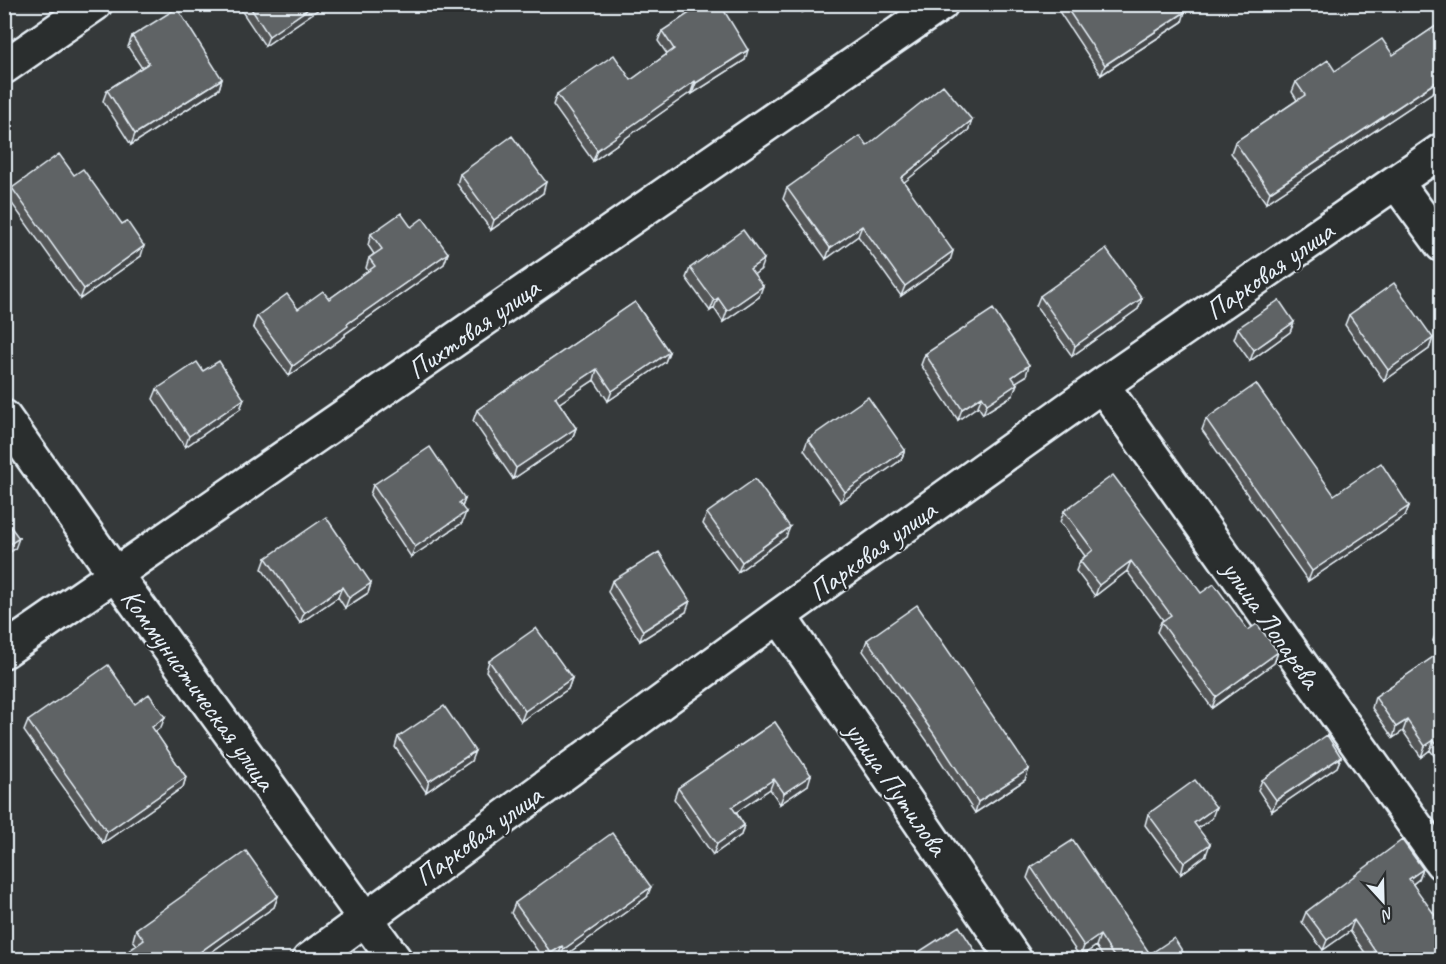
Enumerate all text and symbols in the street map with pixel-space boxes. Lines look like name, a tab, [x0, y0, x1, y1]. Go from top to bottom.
street label: Парковая улица	[1198, 212, 1342, 328]
street label: Пихтовая улица	[400, 269, 548, 387]
street label: Парковая улица	[802, 491, 944, 608]
street label: улица Лопарева	[1214, 552, 1329, 696]
street label: Коммунистическая улица	[114, 582, 285, 798]
street label: улица Путилова	[836, 713, 957, 864]
street label: Парковая улица	[408, 776, 550, 893]
north arrow	[1353, 871, 1413, 931]
text: N	[1377, 903, 1397, 926]

